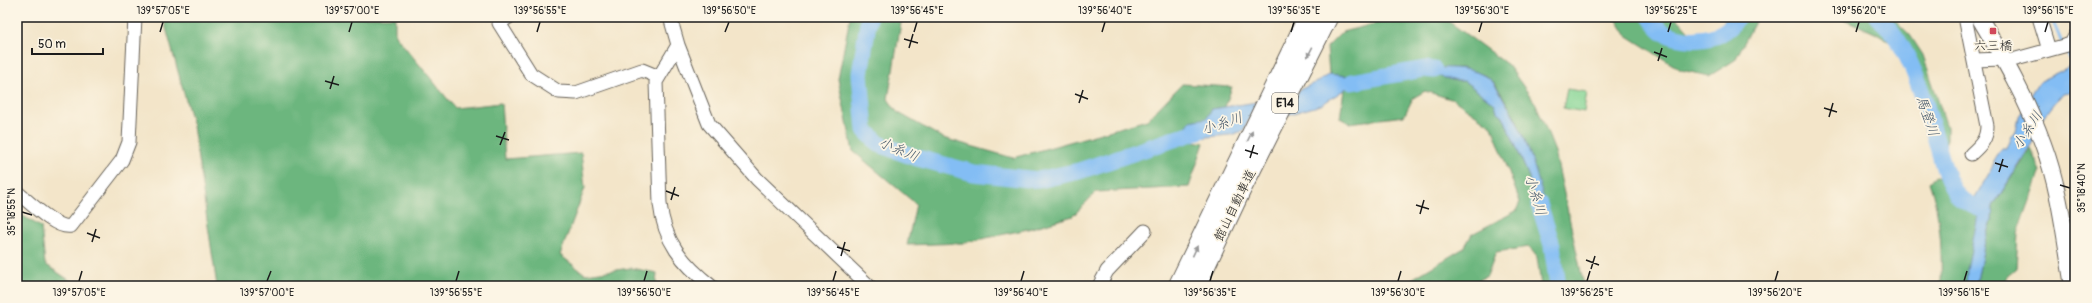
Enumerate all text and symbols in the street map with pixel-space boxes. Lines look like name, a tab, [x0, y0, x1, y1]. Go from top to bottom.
text: 139°57'05"E	[136, 5, 190, 17]
text: 139°57'00"E	[325, 5, 379, 17]
text: 139°56'55"E	[514, 5, 566, 17]
text: 139°56'50"E	[702, 5, 756, 17]
text: 139°56'45"E	[891, 5, 943, 17]
text: 139°56'40"E	[1078, 5, 1132, 17]
text: 139°56'35"E	[1268, 5, 1320, 17]
text: 139°56'30"E	[1455, 5, 1509, 17]
text: 139°56'25"E	[1645, 5, 1697, 17]
text: 139°56'20"E	[1832, 5, 1886, 17]
text: 139°56'15"E	[2023, 5, 2073, 17]
marker: 六三橋	[1988, 26, 1998, 36]
scale bar	[32, 30, 103, 56]
text: 50 m	[38, 37, 66, 52]
place label: 六三橋	[1973, 38, 2013, 54]
one-way arrow	[1307, 46, 1314, 58]
road number: E14	[1272, 93, 1298, 113]
water label: 馬登川	[1913, 94, 1942, 139]
water label: 小糸川	[2009, 108, 2046, 153]
water label: 小糸川	[1200, 109, 1245, 138]
one-way arrow	[1247, 130, 1253, 142]
water label: 小糸川	[876, 133, 921, 165]
text: 35°18'40"N	[2076, 163, 2088, 213]
street label: 館山自動車道	[1211, 167, 1259, 244]
water label: 小糸川	[1521, 173, 1550, 218]
text: 35°18'55"N	[6, 188, 18, 236]
one-way arrow	[1192, 245, 1198, 256]
text: 139°57'05"E	[52, 287, 106, 299]
text: 139°57'00"E	[240, 287, 294, 299]
text: 139°56'55"E	[430, 287, 482, 299]
text: 139°56'50"E	[617, 287, 671, 299]
text: 139°56'45"E	[807, 287, 859, 299]
text: 139°56'40"E	[994, 287, 1048, 299]
text: 139°56'35"E	[1184, 287, 1236, 299]
text: 139°56'30"E	[1371, 287, 1425, 299]
text: 139°56'25"E	[1561, 287, 1613, 299]
text: 139°56'20"E	[1748, 287, 1802, 299]
text: 139°56'15"E	[1939, 287, 1989, 299]

